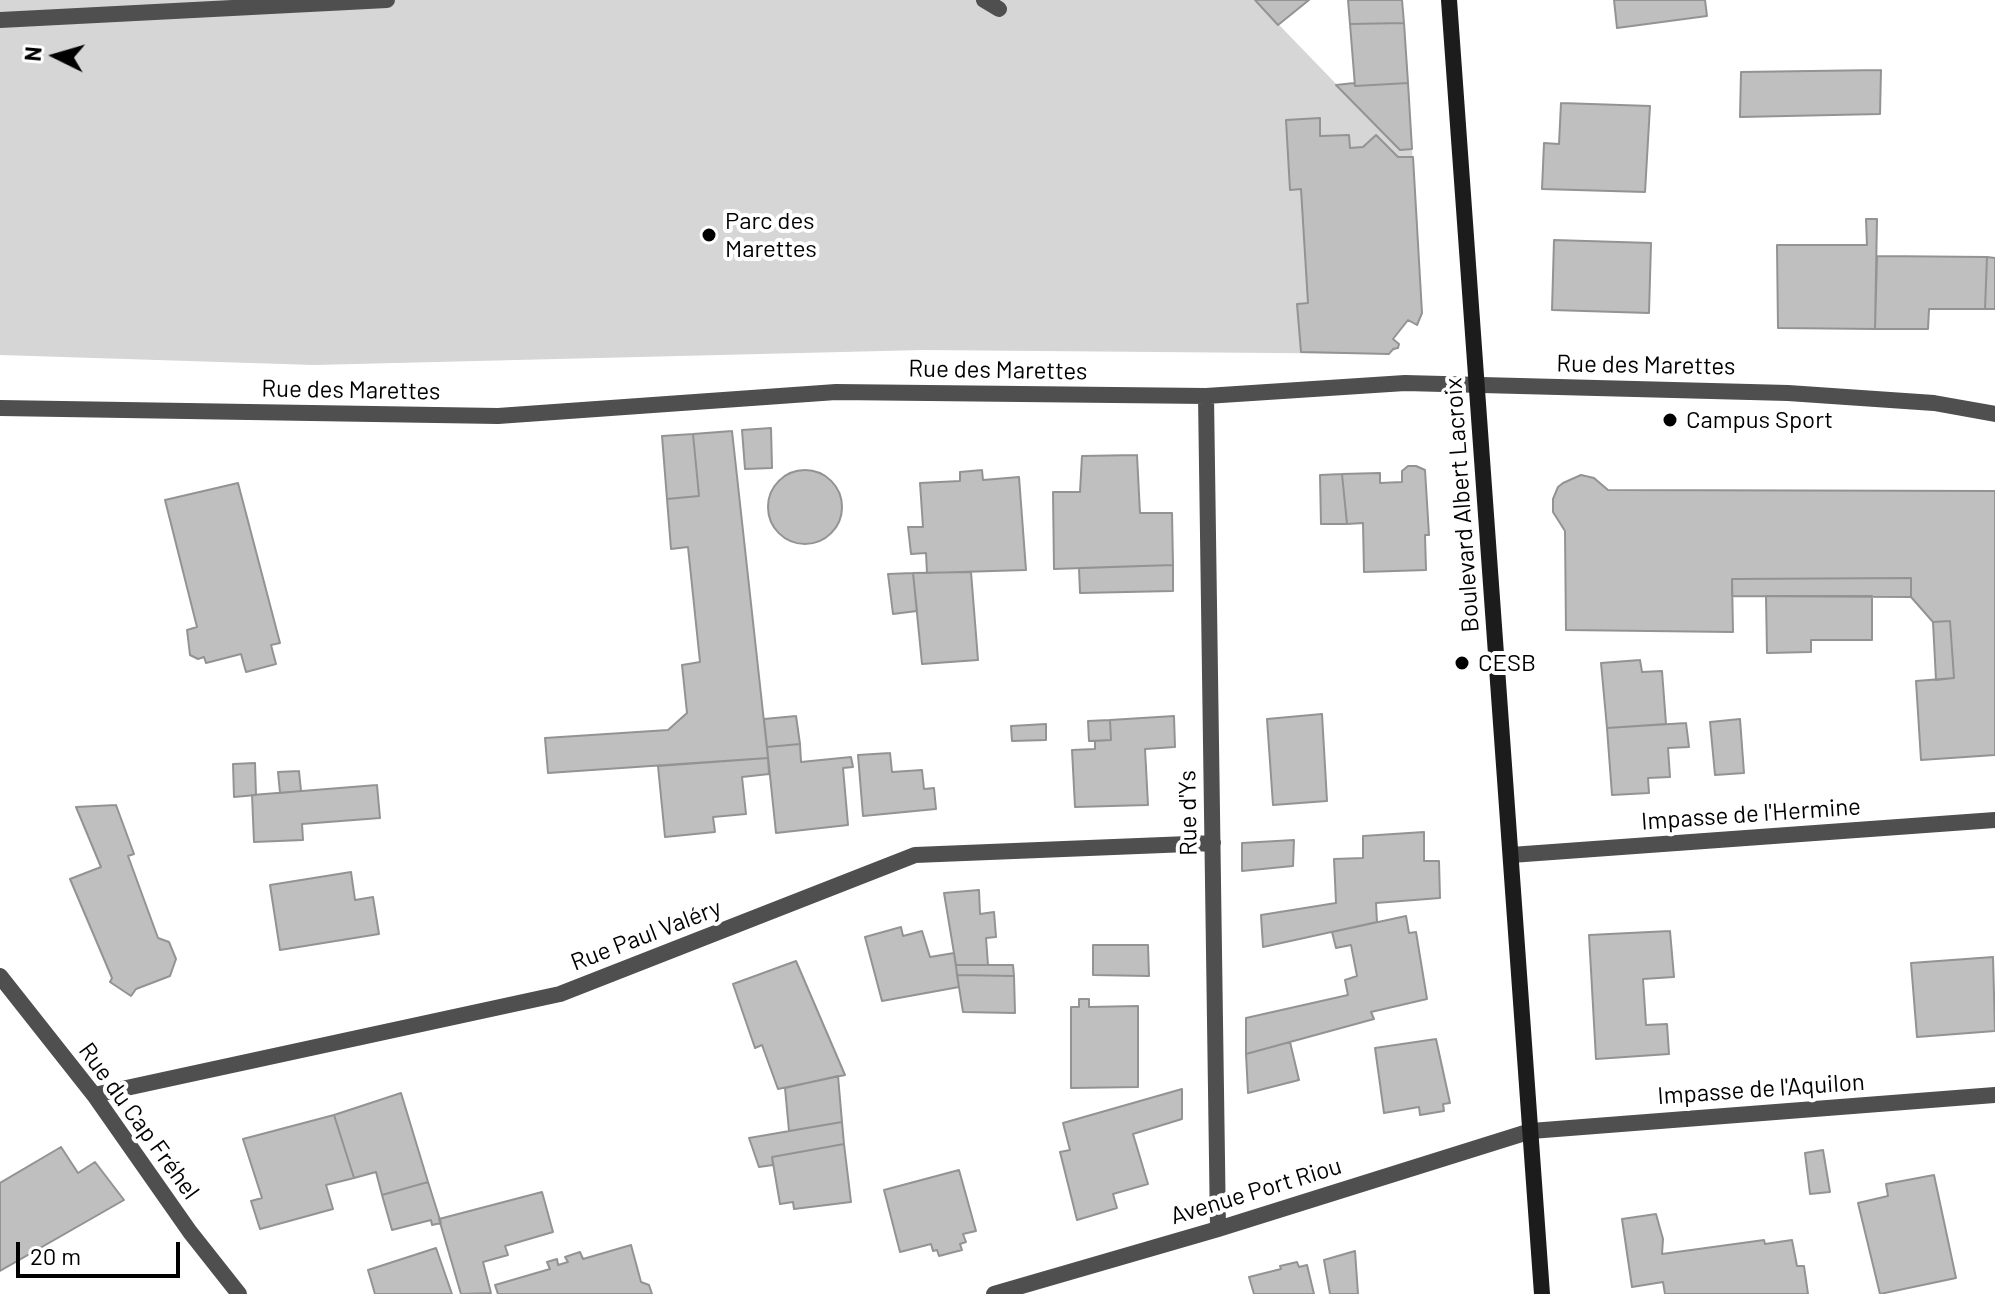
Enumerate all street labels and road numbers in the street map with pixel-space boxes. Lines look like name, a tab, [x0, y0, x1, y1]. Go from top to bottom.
street label: Rue des Marettes	[1556, 349, 1736, 381]
street label: Rue des Marettes	[908, 354, 1088, 386]
street label: Rue des Marettes	[261, 374, 441, 406]
street label: Boulevard Albert Lacroix	[1439, 377, 1485, 633]
street label: Rue d'Ys	[1173, 770, 1203, 856]
street label: Impasse de l'Hermine	[1640, 792, 1862, 836]
street label: Rue Paul Valéry	[567, 893, 725, 977]
street label: Rue du Cap Fréhel	[73, 1037, 205, 1205]
street label: Impasse de l'Aquilon	[1656, 1067, 1866, 1111]
street label: Avenue Port Riou	[1167, 1151, 1345, 1231]

